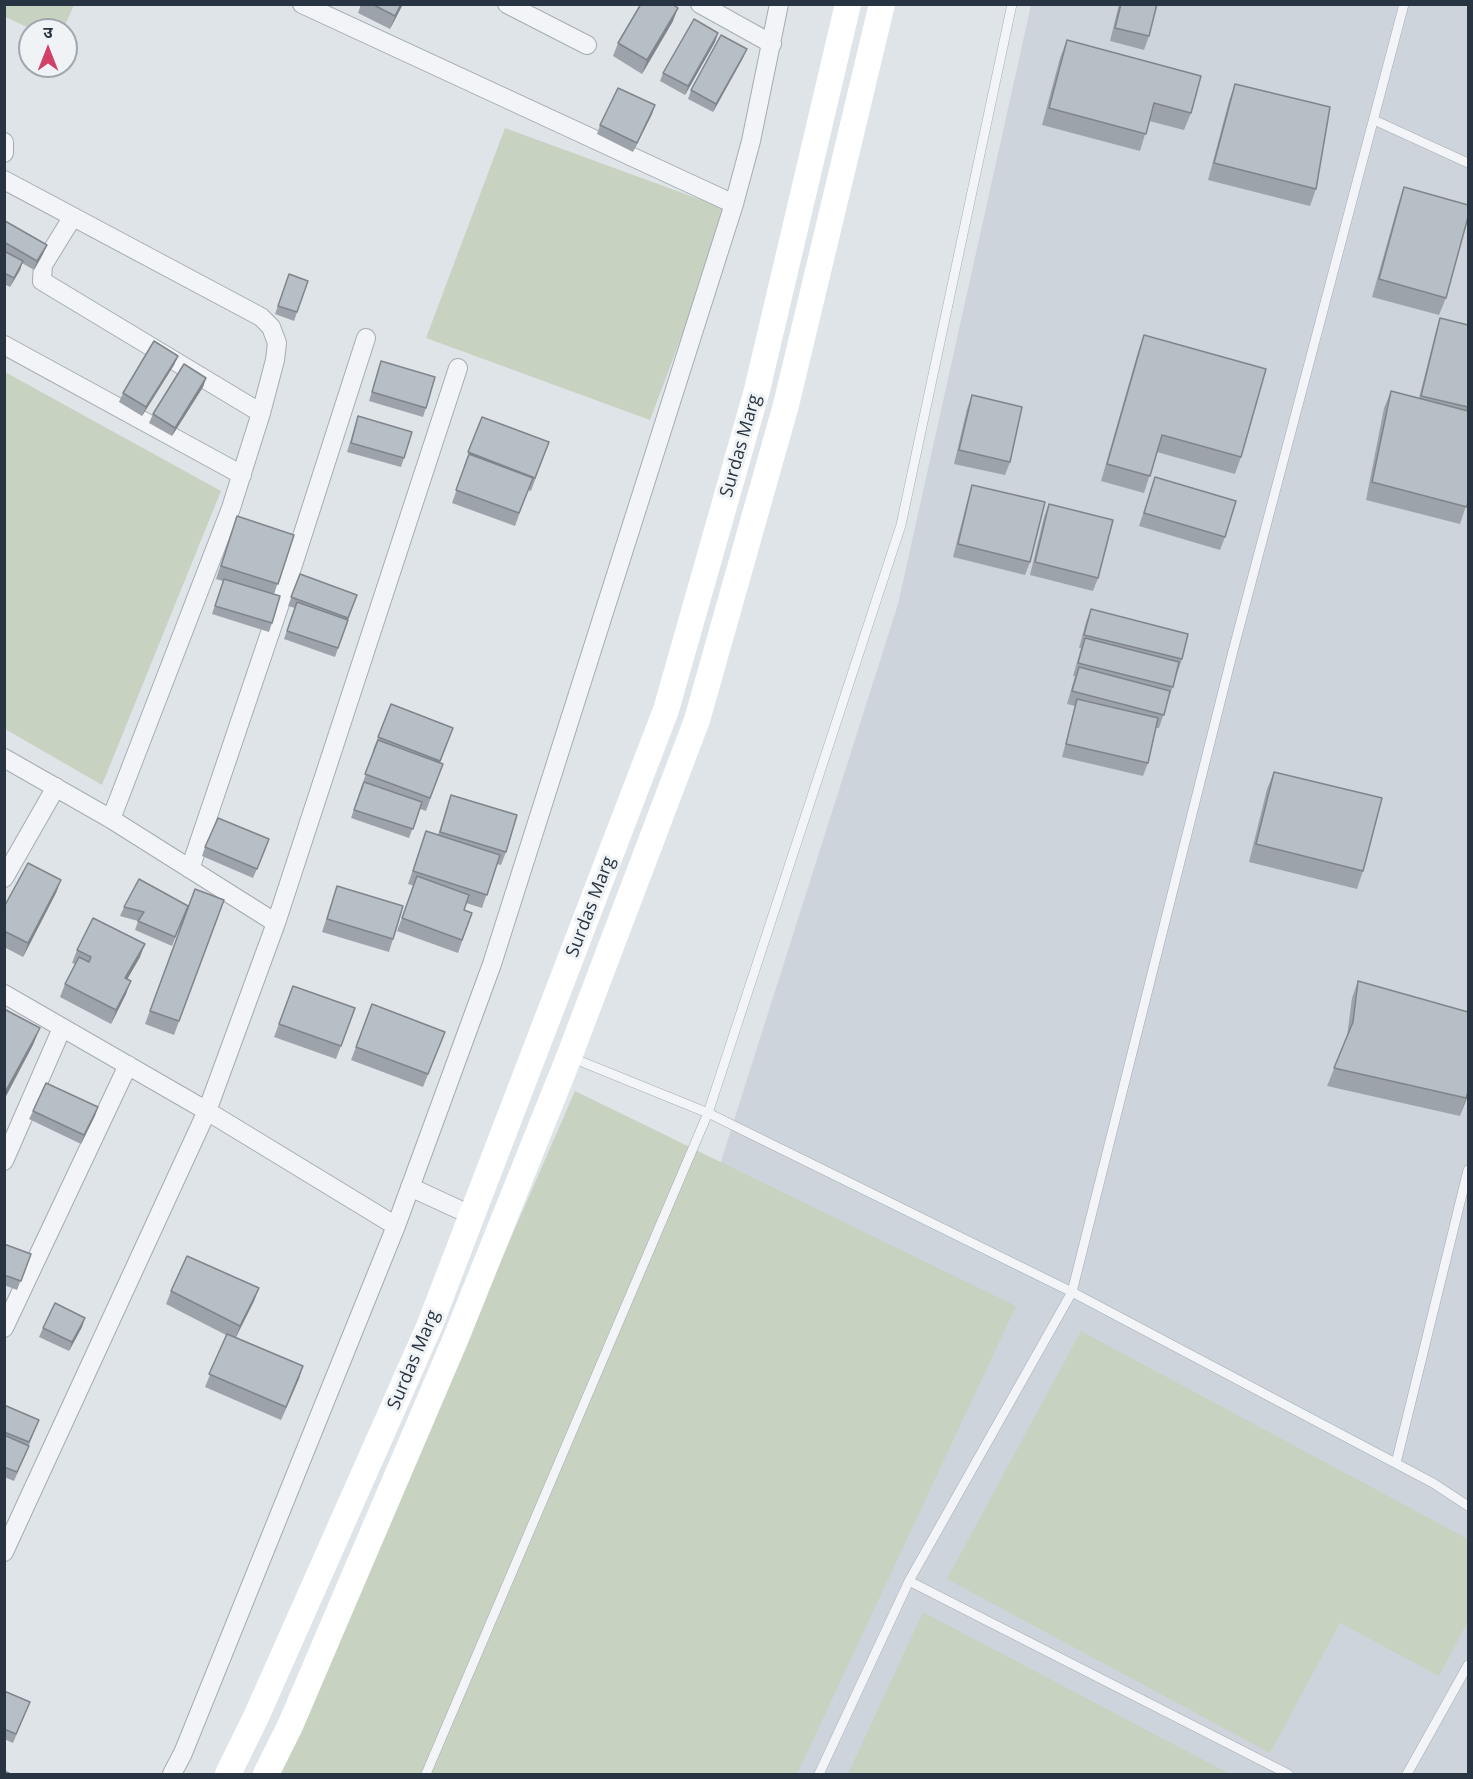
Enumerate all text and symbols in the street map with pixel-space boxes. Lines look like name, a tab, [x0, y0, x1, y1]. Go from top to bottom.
north arrow	[18, 18, 78, 78]
text: उ	[43, 21, 53, 43]
street label: Surdas Marg	[716, 392, 766, 500]
street label: Surdas Marg	[562, 854, 620, 960]
street label: Surdas Marg	[383, 1307, 445, 1413]

